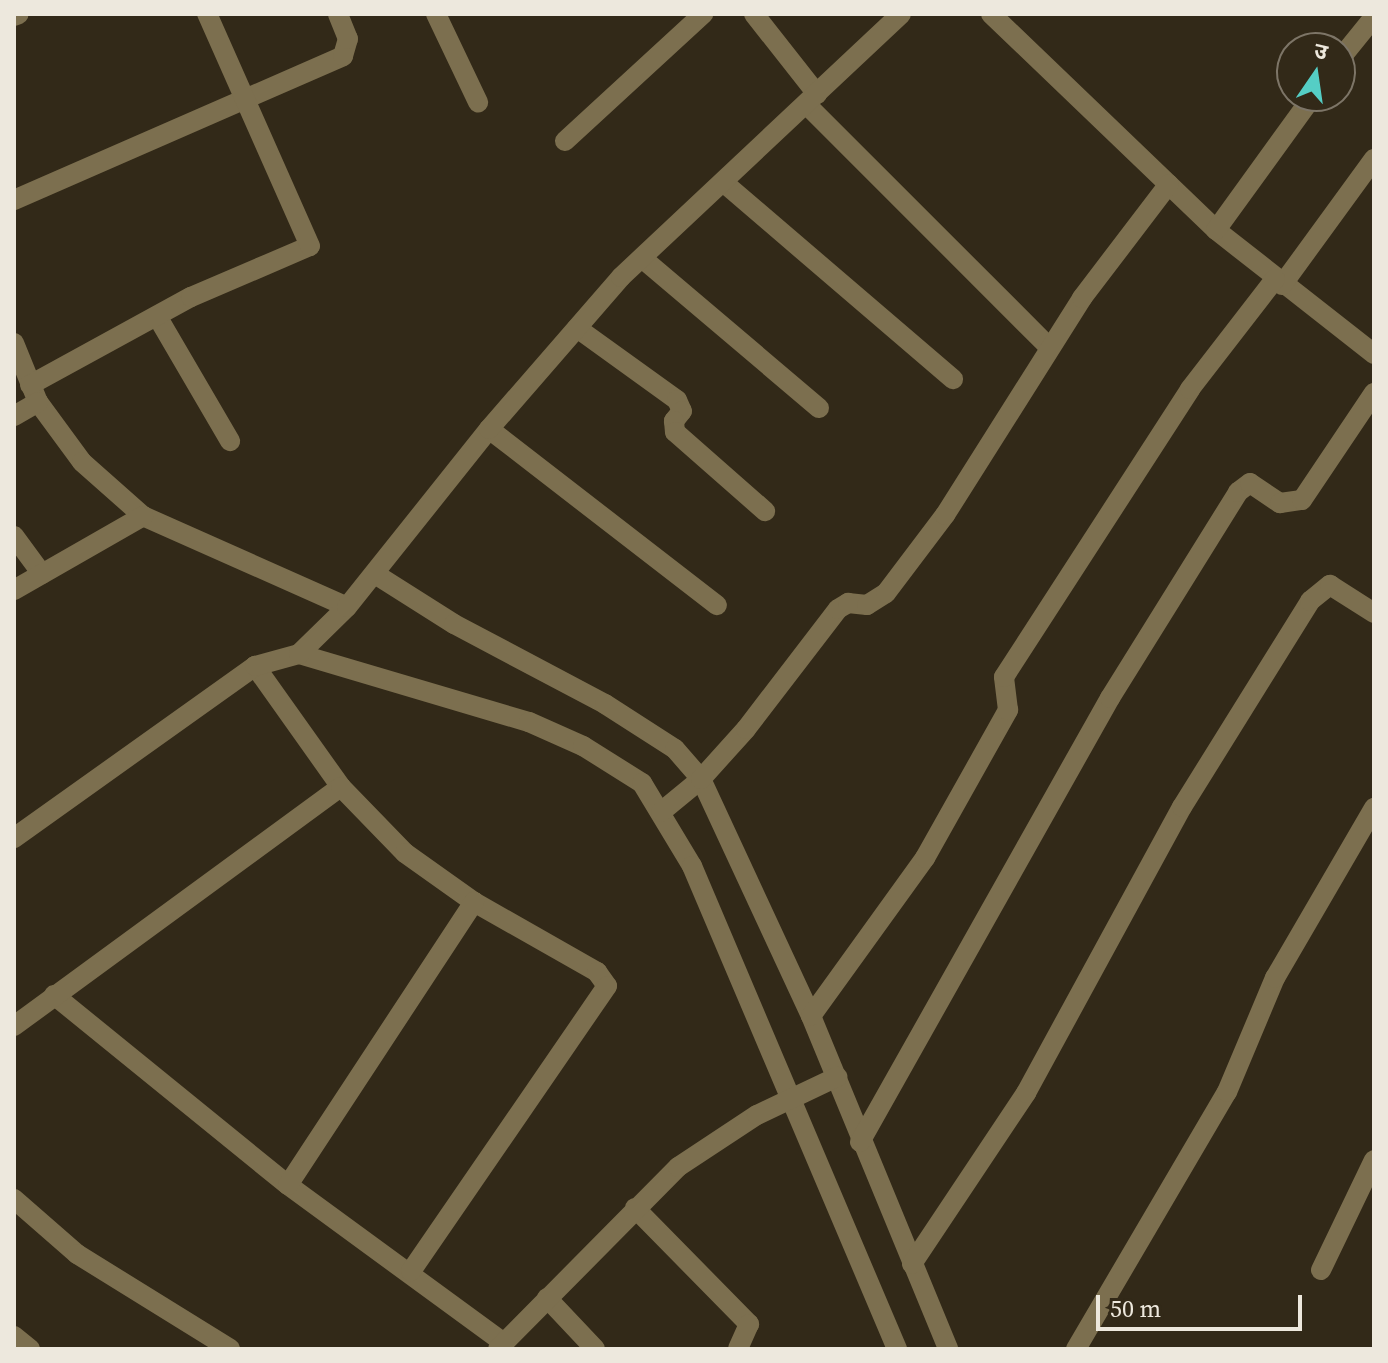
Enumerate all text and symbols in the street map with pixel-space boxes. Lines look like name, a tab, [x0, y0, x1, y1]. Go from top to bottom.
north arrow	[1276, 32, 1356, 112]
text: उ	[1311, 35, 1331, 67]
scale bar	[1100, 1279, 1306, 1329]
text: 50 m	[1110, 1292, 1161, 1325]

